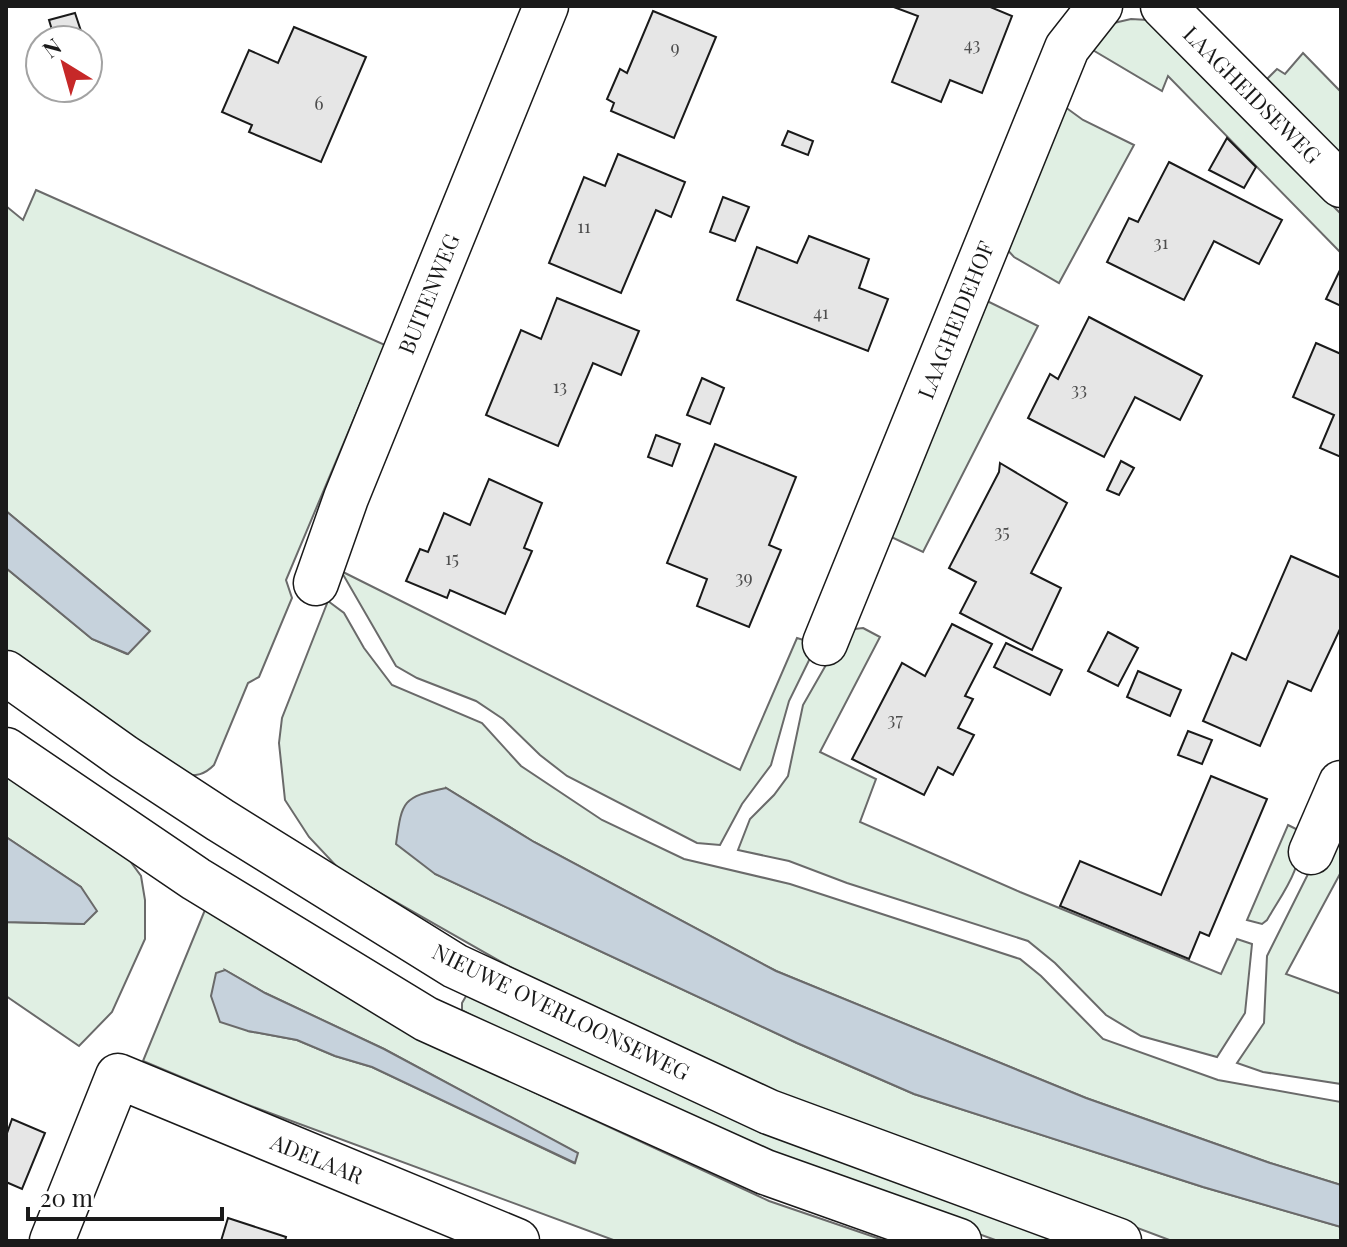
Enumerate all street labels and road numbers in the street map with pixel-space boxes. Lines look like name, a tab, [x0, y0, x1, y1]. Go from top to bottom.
street label: LAAGHEIDSEWEG	[1177, 19, 1328, 170]
street label: BUITENWEG	[390, 229, 466, 358]
street label: LAAGHEIDEHOF	[910, 236, 1000, 403]
street label: NIEUWE OVERLOONSEWEG	[428, 936, 695, 1087]
street label: ADELAAR	[266, 1126, 369, 1190]

